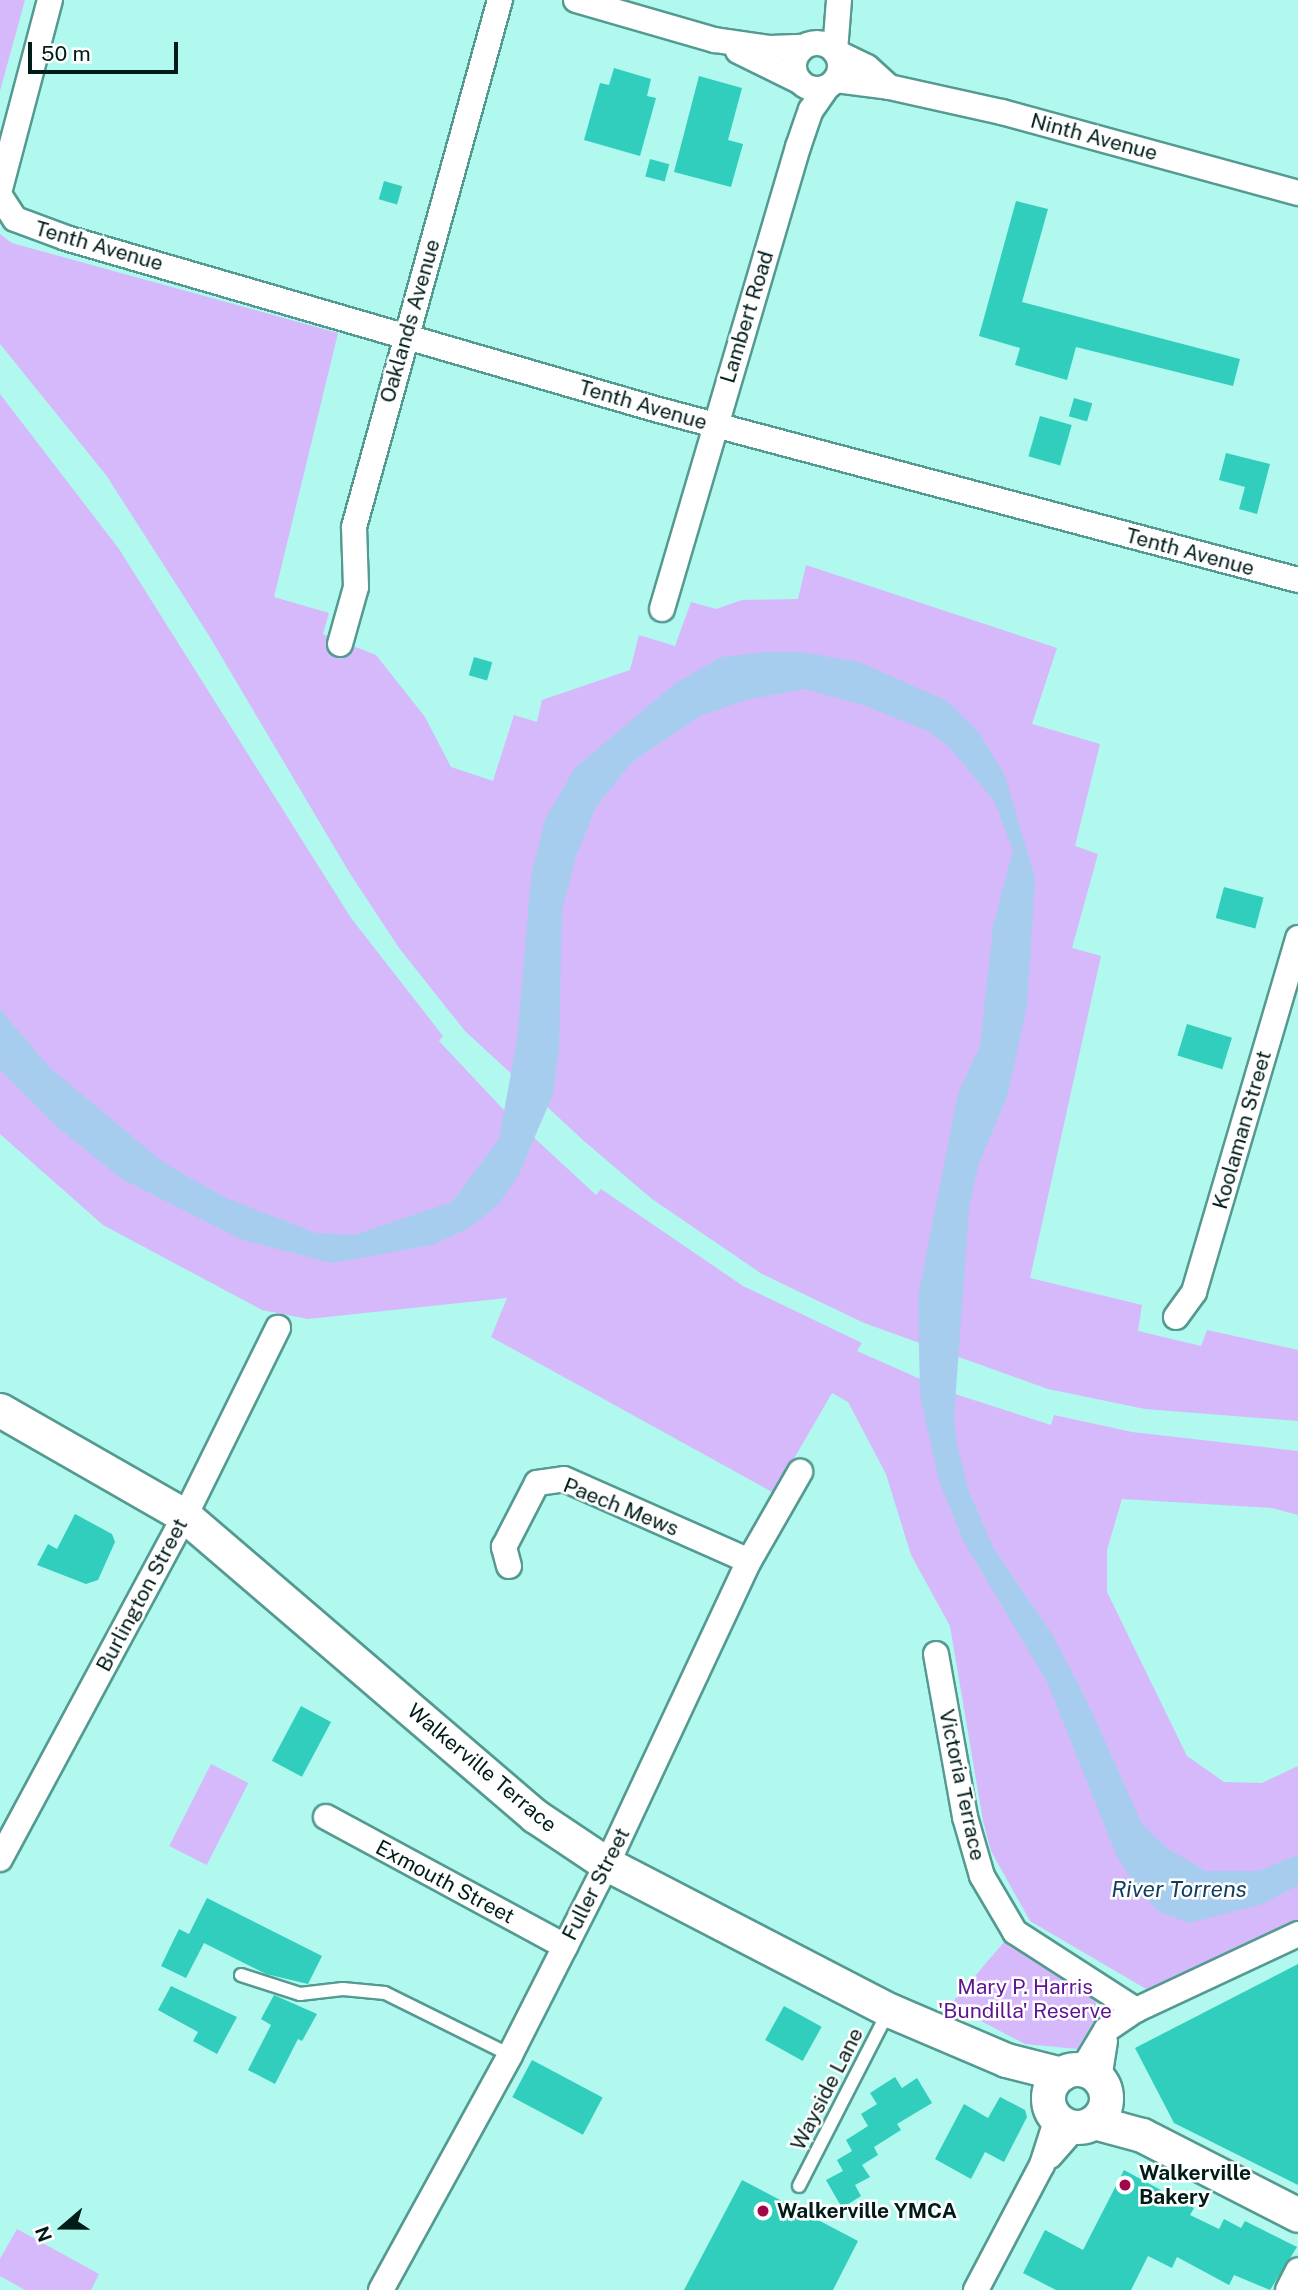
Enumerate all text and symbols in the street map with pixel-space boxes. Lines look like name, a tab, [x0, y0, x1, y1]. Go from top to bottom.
scale bar	[32, 28, 182, 72]
text: 50 m	[41, 41, 91, 66]
street label: Ninth Avenue	[1028, 108, 1160, 166]
street label: Tenth Avenue	[32, 216, 166, 276]
street label: Oaklands Avenue	[375, 236, 445, 406]
street label: Lambert Road	[715, 248, 779, 386]
street label: Tenth Avenue	[576, 375, 710, 435]
street label: Tenth Avenue	[1123, 523, 1257, 581]
street label: Koolaman Street	[1207, 1048, 1277, 1212]
street label: Paech Mews	[560, 1472, 682, 1542]
street label: Burlington Street	[91, 1514, 193, 1676]
street label: Walkerville Terrace	[402, 1698, 562, 1838]
street label: Victoria Terrace	[934, 1707, 990, 1863]
street label: Fuller Street	[557, 1823, 635, 1945]
street label: Exmouth Street	[371, 1835, 519, 1929]
water label: River Torrens	[1111, 1875, 1247, 1903]
park label: Mary P. Harris 'Bundilla' Reserve	[938, 1974, 1112, 2024]
street label: Wayside Lane	[785, 2024, 869, 2154]
place label: Walkerville Bakery	[1139, 2160, 1251, 2210]
marker: Walkerville Bakery	[1117, 2177, 1133, 2193]
north arrow	[28, 2192, 98, 2262]
place label: Walkerville YMCA	[777, 2198, 957, 2224]
marker: Walkerville YMCA	[755, 2203, 771, 2219]
text: N	[30, 2223, 56, 2245]

